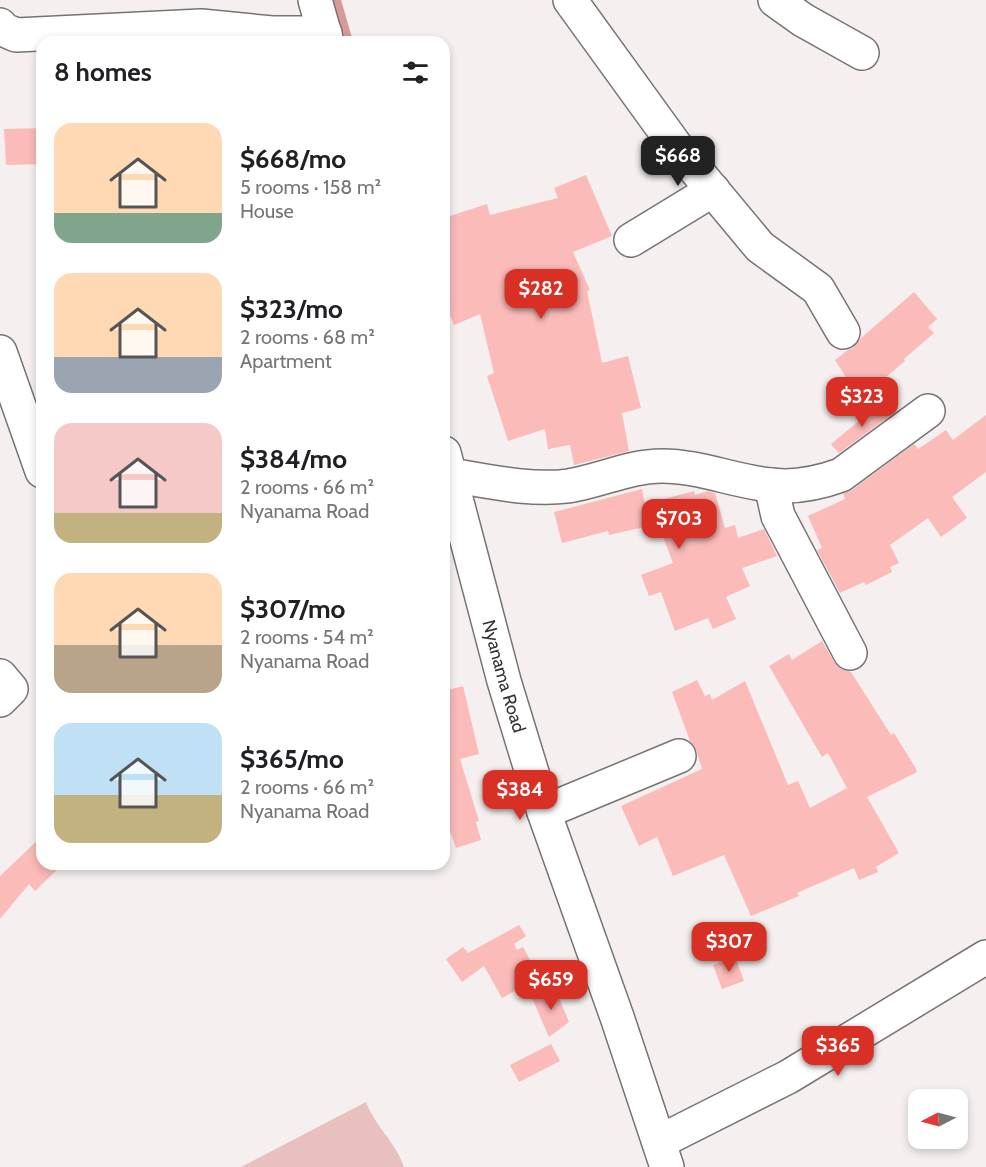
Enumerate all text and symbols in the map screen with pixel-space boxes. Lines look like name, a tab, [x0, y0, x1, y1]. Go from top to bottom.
text: 8 homes	[54, 56, 152, 88]
icon: filters	[399, 56, 432, 89]
pin: $668	[642, 136, 714, 187]
text: $668/mo	[240, 143, 346, 175]
text: $668	[655, 143, 701, 167]
icon: home	[102, 147, 174, 219]
text: 5 rooms · 158 m²	[240, 175, 381, 199]
text: House	[240, 199, 294, 223]
pin: $282	[505, 269, 577, 320]
text: $282	[519, 276, 563, 300]
text: $323/mo	[240, 293, 343, 325]
icon: home	[102, 297, 174, 369]
text: 2 rooms · 68 m²	[240, 325, 375, 349]
text: Apartment	[240, 349, 332, 373]
pin: $323	[826, 377, 898, 428]
text: $323	[840, 384, 884, 408]
text: $384/mo	[240, 443, 347, 475]
icon: home	[102, 447, 174, 519]
text: 2 rooms · 66 m²	[240, 475, 374, 499]
text: Nyanama Road	[240, 499, 369, 523]
pin: $703	[643, 499, 715, 550]
text: $703	[656, 506, 702, 530]
text: $307/mo	[240, 593, 345, 625]
icon: home	[102, 597, 174, 669]
street label: Nyanama Road	[477, 617, 530, 735]
text: 2 rooms · 54 m²	[240, 625, 374, 649]
text: Nyanama Road	[240, 649, 369, 673]
text: $365/mo	[240, 743, 344, 775]
icon: home	[102, 747, 174, 819]
pin: $384	[484, 770, 556, 821]
text: 2 rooms · 66 m²	[240, 775, 374, 799]
text: $384	[497, 777, 543, 801]
text: Nyanama Road	[240, 799, 369, 823]
pin: $307	[693, 922, 765, 973]
text: $307	[706, 929, 752, 953]
pin: $659	[515, 960, 587, 1011]
text: $659	[529, 967, 573, 991]
pin: $365	[802, 1026, 874, 1077]
text: $365	[816, 1033, 860, 1057]
north arrow	[908, 1089, 968, 1149]
map controls	[908, 1089, 968, 1149]

